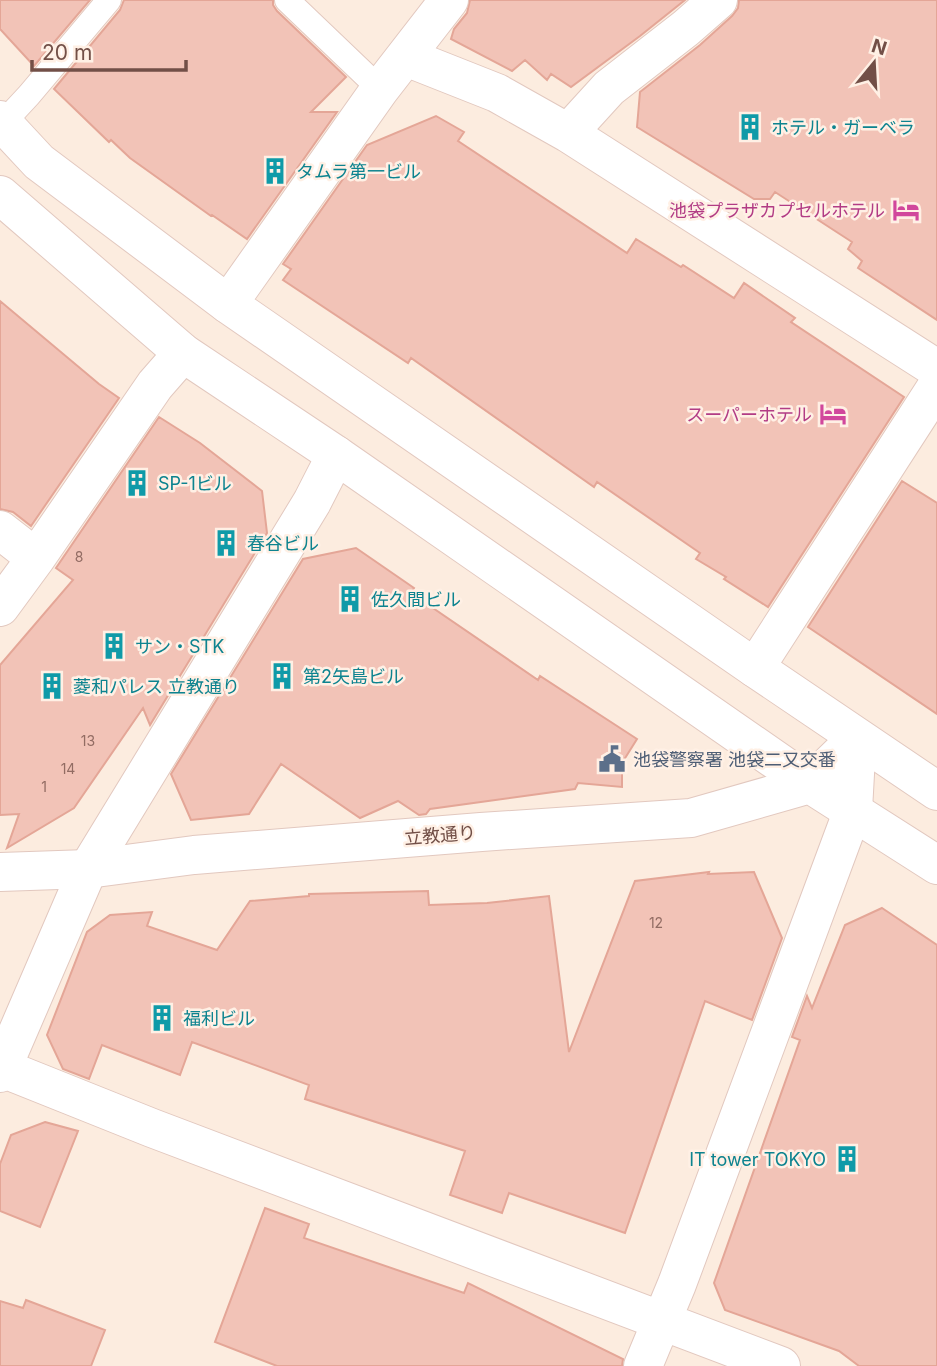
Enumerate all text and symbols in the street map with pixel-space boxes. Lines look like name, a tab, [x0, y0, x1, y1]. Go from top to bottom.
scale bar	[32, 28, 186, 72]
north arrow	[839, 28, 909, 98]
text: N	[869, 34, 890, 60]
text: 20 m	[42, 40, 92, 65]
building icon: ホテル・ガーベラ	[735, 112, 765, 142]
place label: ホテル・ガーベラ	[771, 117, 915, 138]
building icon: タムラ第一ビル	[260, 156, 290, 186]
place label: タムラ第一ビル	[296, 161, 421, 182]
hotel icon: 池袋プラザカプセルホテル	[891, 195, 921, 225]
place label: 池袋プラザカプセルホテル	[669, 200, 885, 221]
hotel icon: スーパーホテル	[818, 399, 848, 429]
place label: スーパーホテル	[686, 404, 812, 425]
building icon: SP-1ビル	[122, 468, 152, 498]
place label: SP-1ビル	[158, 473, 232, 494]
building icon: 春谷ビル	[211, 528, 241, 558]
place label: 春谷ビル	[247, 533, 319, 554]
house number: 8	[75, 548, 83, 565]
building icon: 佐久間ビル	[335, 584, 365, 614]
place label: 佐久間ビル	[371, 589, 461, 610]
building icon: サン・STK	[99, 631, 129, 661]
place label: サン・STK	[135, 636, 224, 657]
building icon: 第2矢島ビル	[267, 661, 297, 691]
place label: 第2矢島ビル	[303, 666, 404, 687]
building icon: 菱和パレス 立教通り	[37, 671, 67, 701]
place label: 菱和パレス 立教通り	[73, 676, 240, 697]
house number: 13	[81, 732, 95, 749]
public building icon: 池袋警察署 池袋二又交番	[597, 744, 627, 774]
place label: 池袋警察署 池袋二又交番	[633, 749, 836, 770]
house number: 14	[61, 760, 75, 777]
house number: 1	[41, 778, 47, 795]
street label: 立教通り	[403, 821, 477, 849]
house number: 12	[649, 914, 663, 931]
building icon: 福利ビル	[147, 1003, 177, 1033]
place label: 福利ビル	[183, 1008, 255, 1029]
building icon: IT tower TOKYO	[832, 1144, 862, 1174]
place label: IT tower TOKYO	[689, 1149, 826, 1170]

